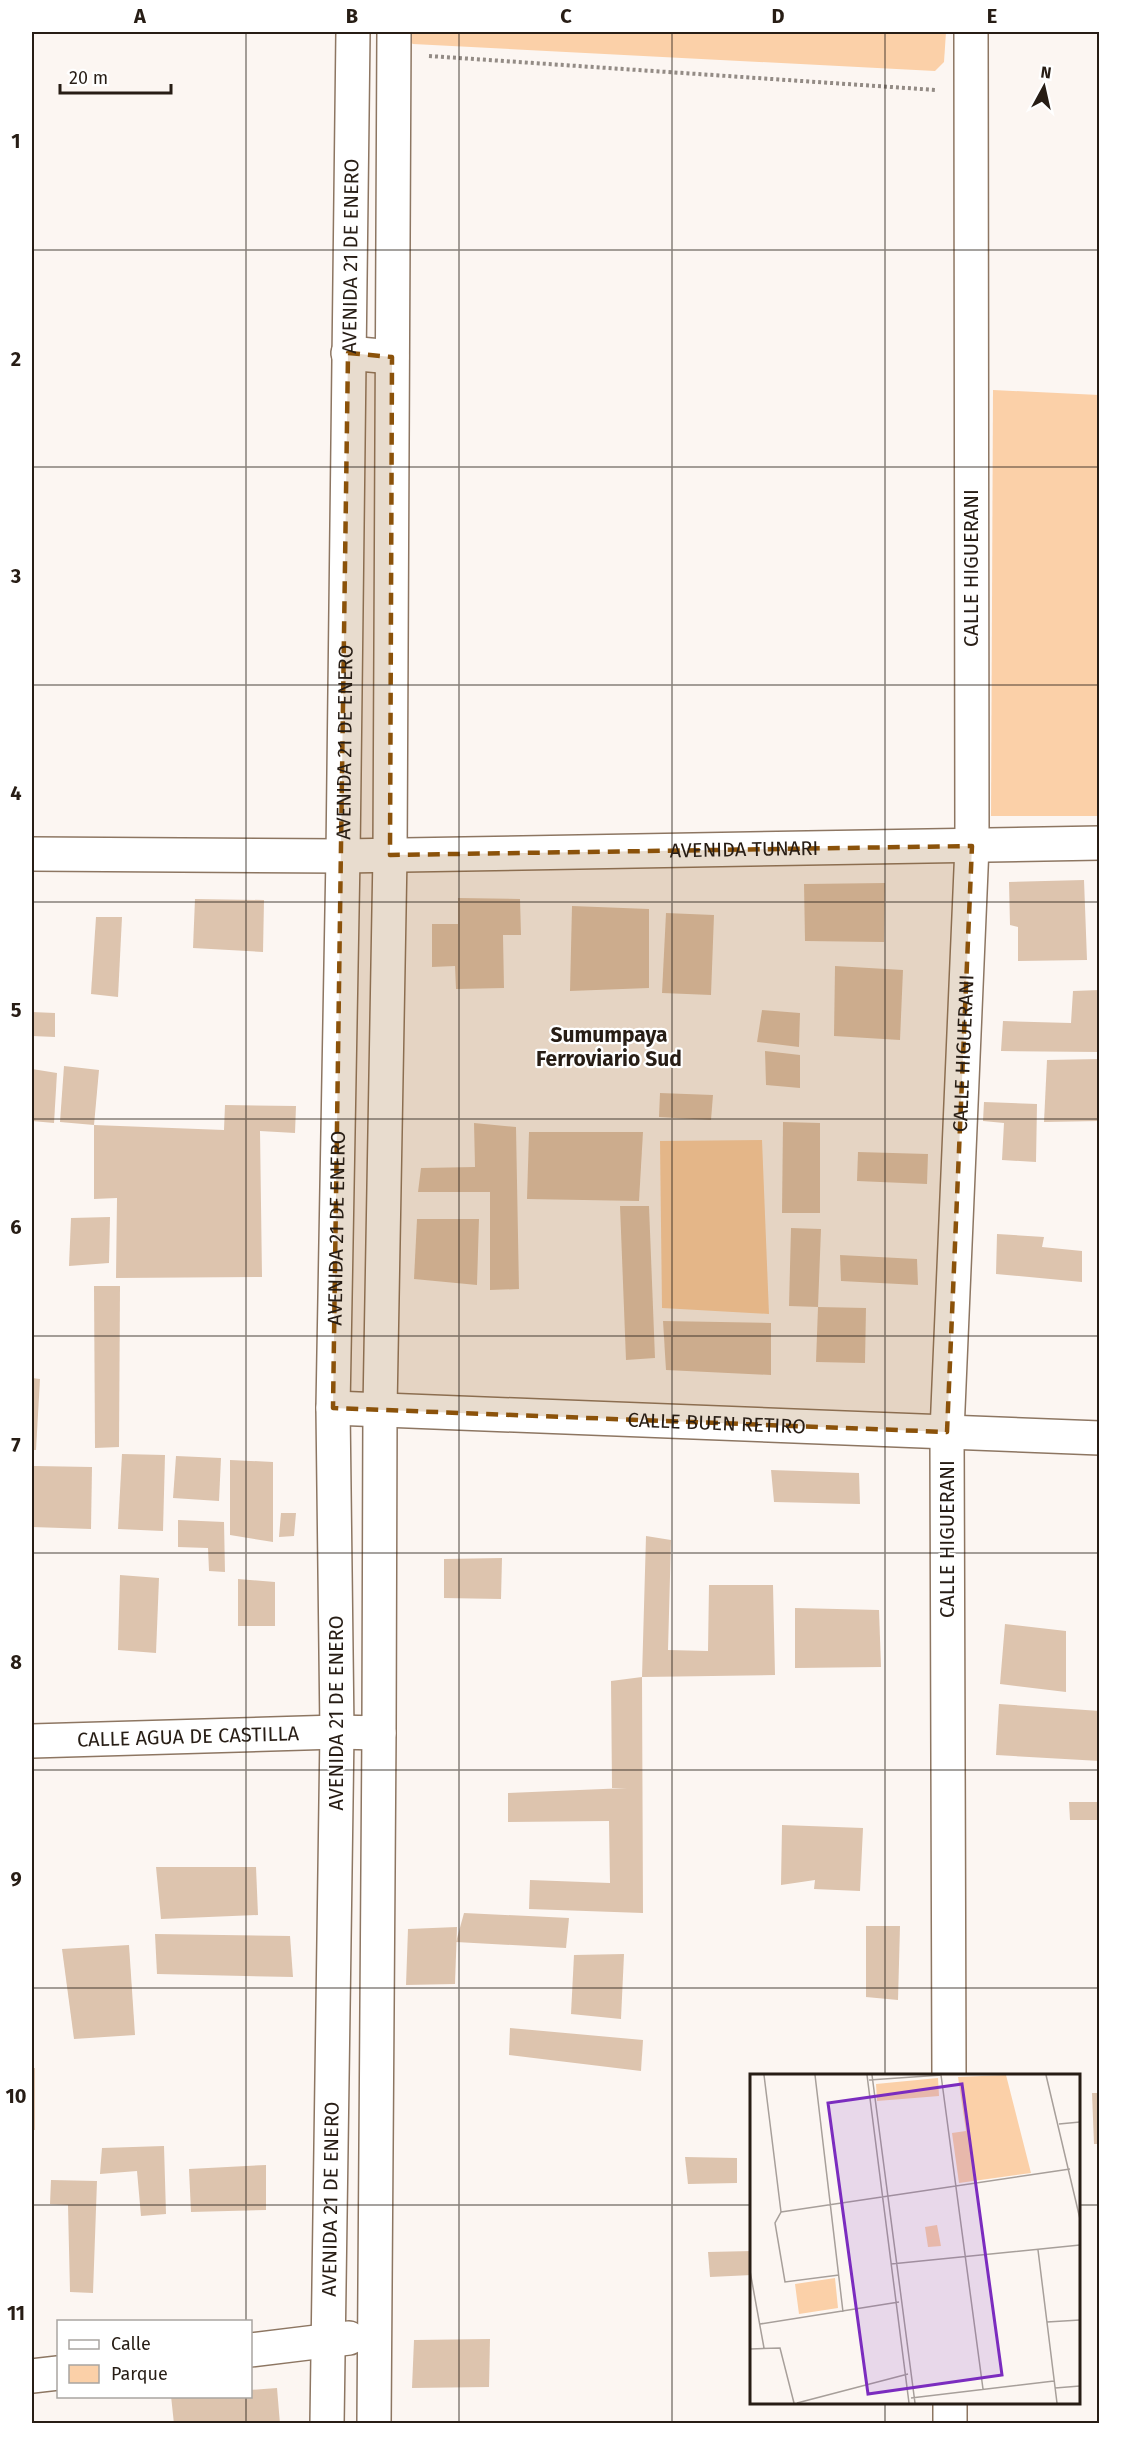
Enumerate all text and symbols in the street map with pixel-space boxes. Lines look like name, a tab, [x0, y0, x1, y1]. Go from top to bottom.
text: A	[133, 4, 147, 28]
text: B	[346, 4, 358, 28]
text: C	[560, 4, 572, 28]
text: D	[771, 4, 785, 28]
text: E	[987, 4, 997, 28]
scale bar	[60, 57, 171, 95]
north arrow	[1014, 57, 1074, 117]
text: N	[1039, 62, 1053, 83]
text: 20 m	[69, 67, 108, 89]
text: 1	[11, 129, 21, 153]
street label: AVENIDA 21 DE ENERO	[337, 158, 363, 354]
text: 2	[11, 347, 21, 371]
street label: CALLE HIGUERANI	[959, 489, 983, 647]
text: 3	[10, 564, 21, 588]
street label: AVENIDA 21 DE ENERO	[331, 644, 358, 840]
text: 4	[10, 781, 22, 805]
street label: AVENIDA TUNARI	[669, 836, 819, 862]
street label: CALLE HIGUERANI	[948, 974, 979, 1133]
text: 5	[11, 998, 22, 1022]
district label: Sumumpaya Ferroviario Sud	[536, 1022, 682, 1072]
street label: AVENIDA 21 DE ENERO	[322, 1130, 350, 1326]
text: 6	[10, 1215, 22, 1239]
street label: CALLE BUEN RETIRO	[627, 1408, 806, 1438]
text: 7	[11, 1433, 21, 1457]
street label: CALLE HIGUERANI	[935, 1460, 959, 1618]
street label: AVENIDA 21 DE ENERO	[324, 1615, 348, 1811]
text: 8	[10, 1650, 22, 1674]
street label: CALLE AGUA DE CASTILLA	[77, 1721, 300, 1752]
text: 9	[10, 1867, 22, 1891]
inset map	[750, 2074, 1080, 2404]
text: 10	[6, 2084, 26, 2108]
street label: AVENIDA 21 DE ENERO	[317, 2101, 344, 2297]
text: 11	[7, 2301, 25, 2325]
legend	[57, 2320, 252, 2398]
text: Calle	[111, 2333, 151, 2355]
text: Parque	[111, 2363, 168, 2385]

